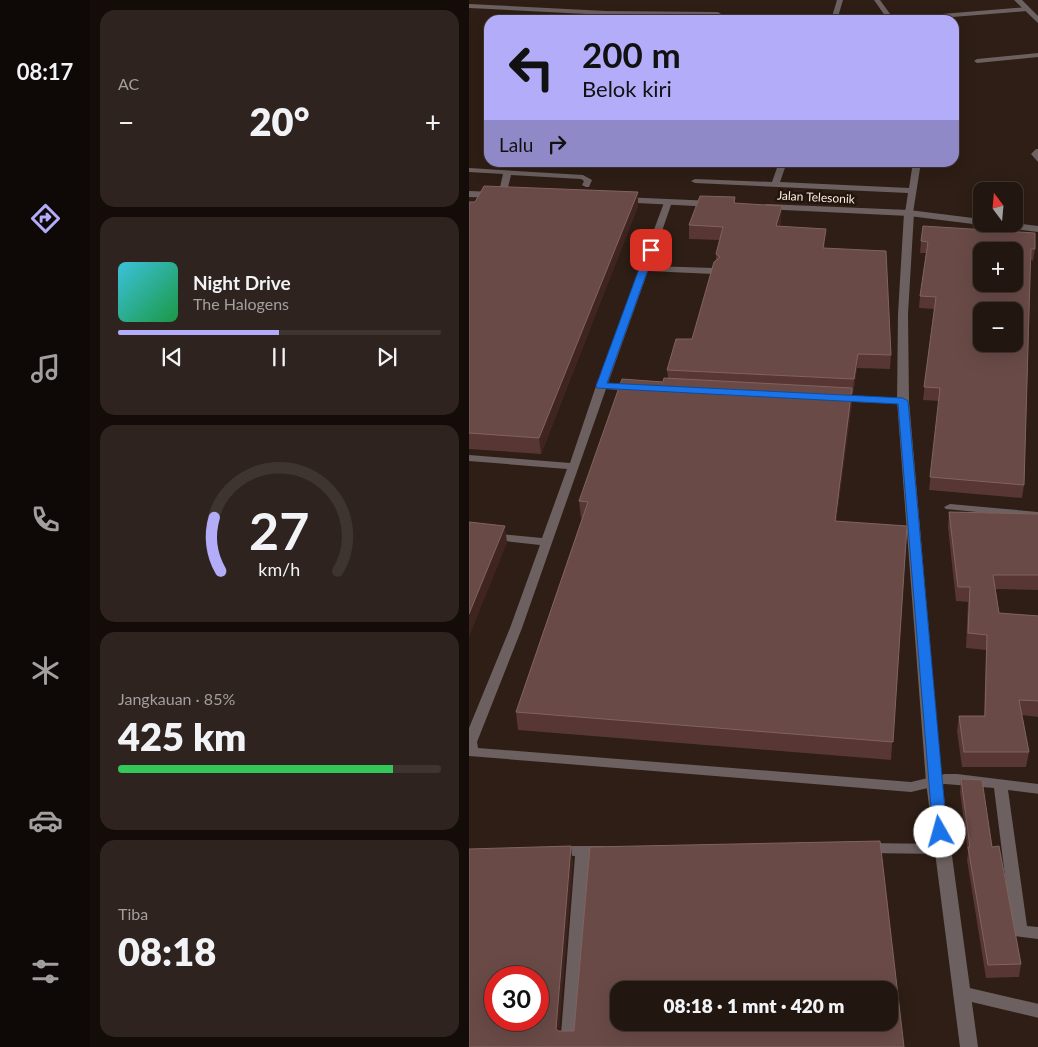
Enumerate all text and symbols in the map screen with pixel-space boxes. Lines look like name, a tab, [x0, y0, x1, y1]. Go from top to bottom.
text: 200 m	[582, 33, 681, 75]
icon: left	[499, 35, 564, 100]
text: 08:17	[17, 58, 73, 85]
text: AC	[118, 74, 139, 93]
text: Belok kiri	[582, 75, 672, 102]
text: 20°	[250, 98, 309, 144]
text: −	[118, 105, 134, 139]
text: +	[425, 105, 441, 139]
icon: right	[543, 130, 571, 158]
text: Lalu	[499, 133, 533, 156]
north arrow	[973, 182, 1023, 232]
map controls	[973, 182, 1023, 352]
street label: Jalan Telesonik	[777, 187, 856, 207]
icon: directions	[28, 201, 63, 236]
pin	[630, 229, 672, 271]
icon: arrive	[637, 236, 665, 264]
button: +	[973, 242, 1023, 292]
text: Night Drive	[193, 271, 291, 294]
text: The Halogens	[193, 294, 289, 313]
button: −	[973, 302, 1023, 352]
icon: previous	[158, 343, 186, 371]
icon: pause	[265, 343, 293, 371]
icon: next	[373, 343, 401, 371]
icon: music	[28, 351, 63, 386]
text: 27	[249, 499, 310, 561]
icon: phone	[28, 502, 63, 537]
text: km/h	[259, 558, 300, 580]
icon: climate	[28, 653, 63, 688]
text: Jangkauan · 85%	[118, 689, 235, 708]
text: 425 km	[118, 713, 246, 759]
icon: car	[28, 803, 63, 838]
position arrow	[913, 805, 965, 857]
text: Tiba	[118, 904, 148, 923]
text: 08:18	[118, 928, 216, 974]
icon: filters	[28, 954, 63, 989]
speed limit sign: 30	[484, 966, 549, 1031]
text: 08:18 · 1 mnt · 420 m	[664, 994, 844, 1017]

